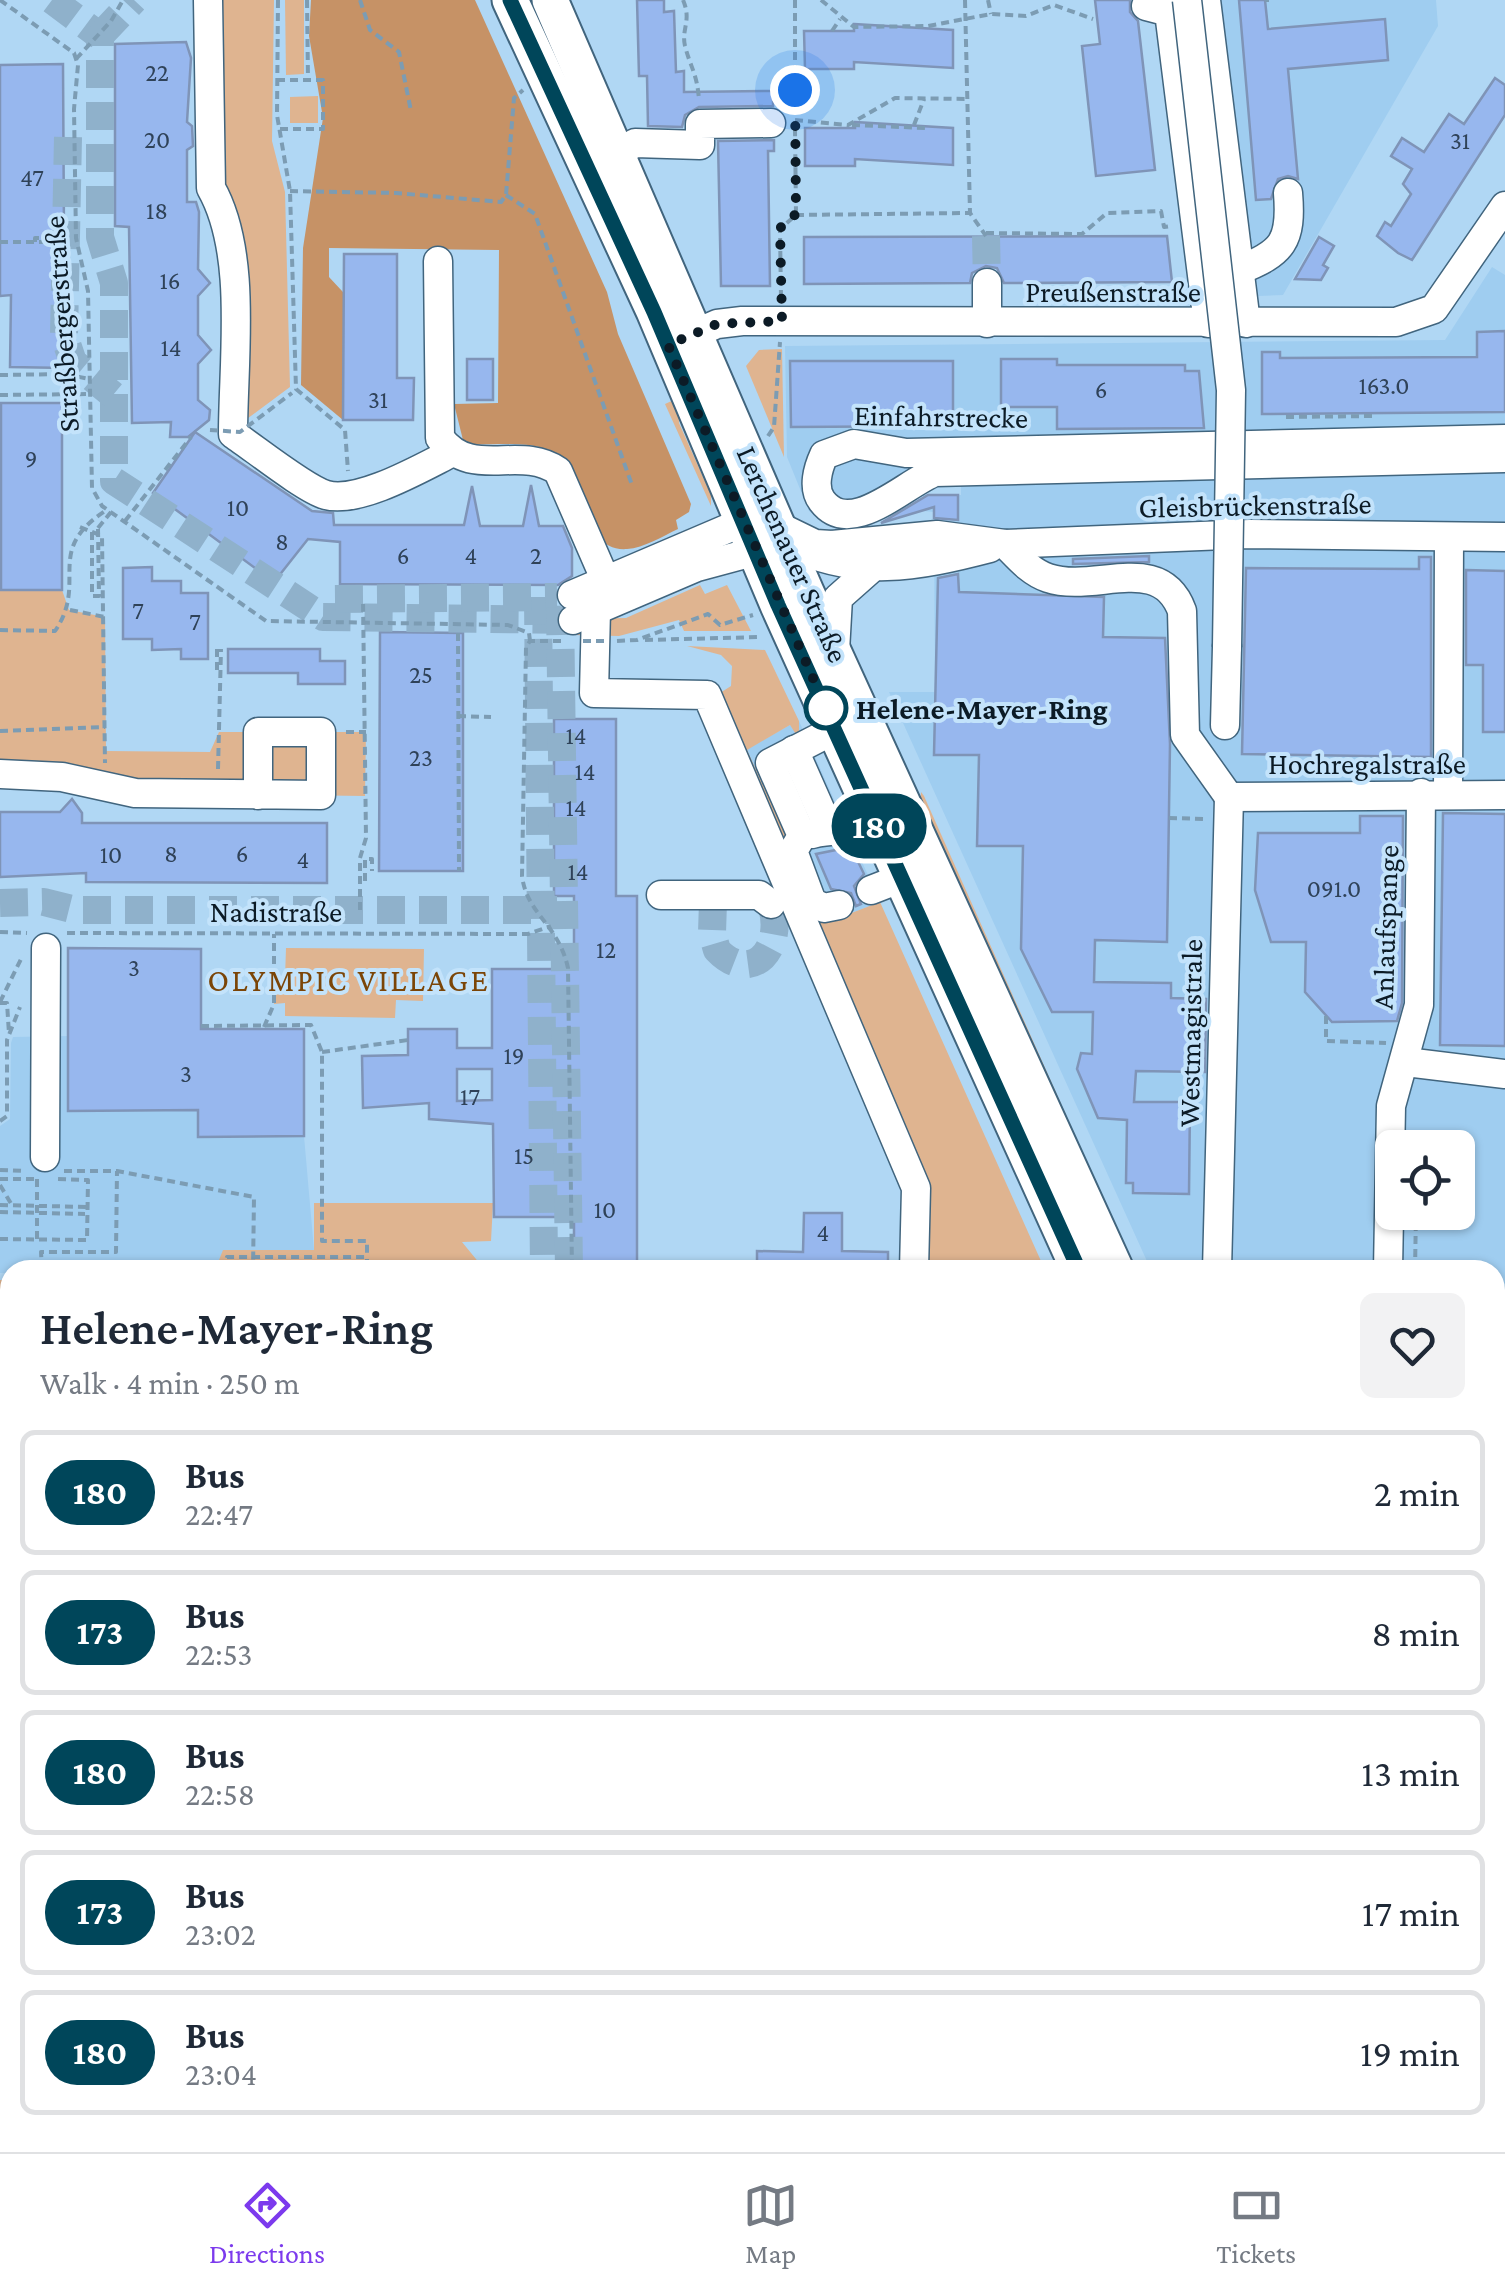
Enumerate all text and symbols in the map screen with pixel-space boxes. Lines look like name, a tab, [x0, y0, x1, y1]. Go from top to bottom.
house number: 22	[145, 59, 169, 86]
your location	[770, 65, 820, 115]
house number: 20	[144, 126, 170, 153]
house number: 31	[1450, 127, 1470, 154]
house number: 47	[20, 164, 44, 191]
house number: 18	[146, 197, 168, 224]
street label: Straßbergerstraße	[37, 215, 86, 433]
house number: 16	[160, 267, 181, 294]
street label: Preußenstraße	[1025, 275, 1201, 308]
house number: 14	[160, 334, 182, 361]
house number: 163.0	[1359, 372, 1409, 399]
house number: 6	[1095, 376, 1107, 403]
house number: 31	[368, 386, 388, 413]
street label: Einfahrstrecke	[854, 398, 1028, 434]
street label: Lerchenauer Straße	[731, 441, 855, 667]
house number: 9	[25, 445, 37, 472]
street label: Gleisbrückenstraße	[1138, 486, 1372, 524]
house number: 10	[227, 494, 249, 521]
house number: 8	[275, 528, 289, 555]
house number: 6	[397, 542, 409, 569]
house number: 4	[465, 542, 477, 569]
house number: 2	[530, 542, 542, 569]
house number: 7	[132, 597, 144, 624]
house number: 7	[189, 608, 201, 635]
house number: 25	[409, 661, 433, 688]
marker: Helene-Mayer-Ring	[805, 687, 847, 729]
place label: Helene-Mayer-Ring	[856, 692, 1108, 725]
house number: 14	[565, 722, 587, 749]
house number: 23	[409, 744, 433, 771]
street label: Hochregalstraße	[1268, 747, 1466, 781]
house number: 14	[574, 758, 596, 785]
house number: 14	[565, 794, 587, 821]
line badge: 180	[822, 794, 936, 858]
text: 180	[852, 807, 906, 846]
house number: 8	[164, 840, 178, 867]
house number: 6	[236, 840, 248, 867]
house number: 10	[100, 841, 122, 868]
street label: Anlaufspange	[1366, 844, 1405, 1010]
house number: 4	[297, 846, 309, 873]
house number: 14	[567, 858, 589, 885]
house number: 091.0	[1307, 875, 1361, 902]
street label: Nadistraße	[210, 895, 342, 928]
house number: 12	[596, 936, 616, 963]
street label: Westmagistrale	[1172, 939, 1209, 1127]
house number: 3	[128, 954, 140, 981]
district label: OLYMPIC VILLAGE	[208, 962, 490, 998]
house number: 19	[504, 1042, 525, 1069]
house number: 3	[180, 1060, 192, 1087]
house number: 17	[460, 1083, 480, 1110]
map controls	[1375, 1130, 1475, 1230]
button: locate	[1375, 1130, 1475, 1230]
house number: 15	[514, 1142, 534, 1169]
house number: 10	[594, 1196, 616, 1223]
house number: 4	[817, 1219, 829, 1246]
button: heart	[1360, 1293, 1465, 1398]
text: Helene-Mayer-Ring	[40, 1301, 433, 1354]
text: Walk · 4 min · 250 m	[40, 1365, 300, 1401]
text: Bus	[185, 1454, 244, 1496]
text: 2 min	[1374, 1472, 1460, 1514]
text: 180	[73, 1473, 127, 1512]
text: 22:47	[185, 1496, 253, 1532]
text: Bus	[185, 1594, 244, 1636]
text: 8 min	[1372, 1612, 1460, 1654]
text: 173	[77, 1613, 123, 1652]
text: 22:53	[185, 1636, 252, 1672]
text: Bus	[185, 1734, 244, 1776]
text: 13 min	[1361, 1752, 1460, 1794]
text: 180	[73, 1753, 127, 1792]
text: 22:58	[185, 1776, 255, 1812]
text: Bus	[185, 1874, 244, 1916]
text: 17 min	[1362, 1892, 1460, 1934]
text: 173	[77, 1893, 123, 1932]
text: 23:02	[185, 1916, 256, 1952]
text: Bus	[185, 2014, 244, 2056]
text: 19 min	[1360, 2032, 1460, 2074]
text: 180	[73, 2033, 127, 2072]
text: 23:04	[185, 2056, 257, 2092]
tab: Directions	[209, 2178, 325, 2269]
tab: Map	[743, 2178, 798, 2269]
tab: Tickets	[1216, 2178, 1296, 2269]

